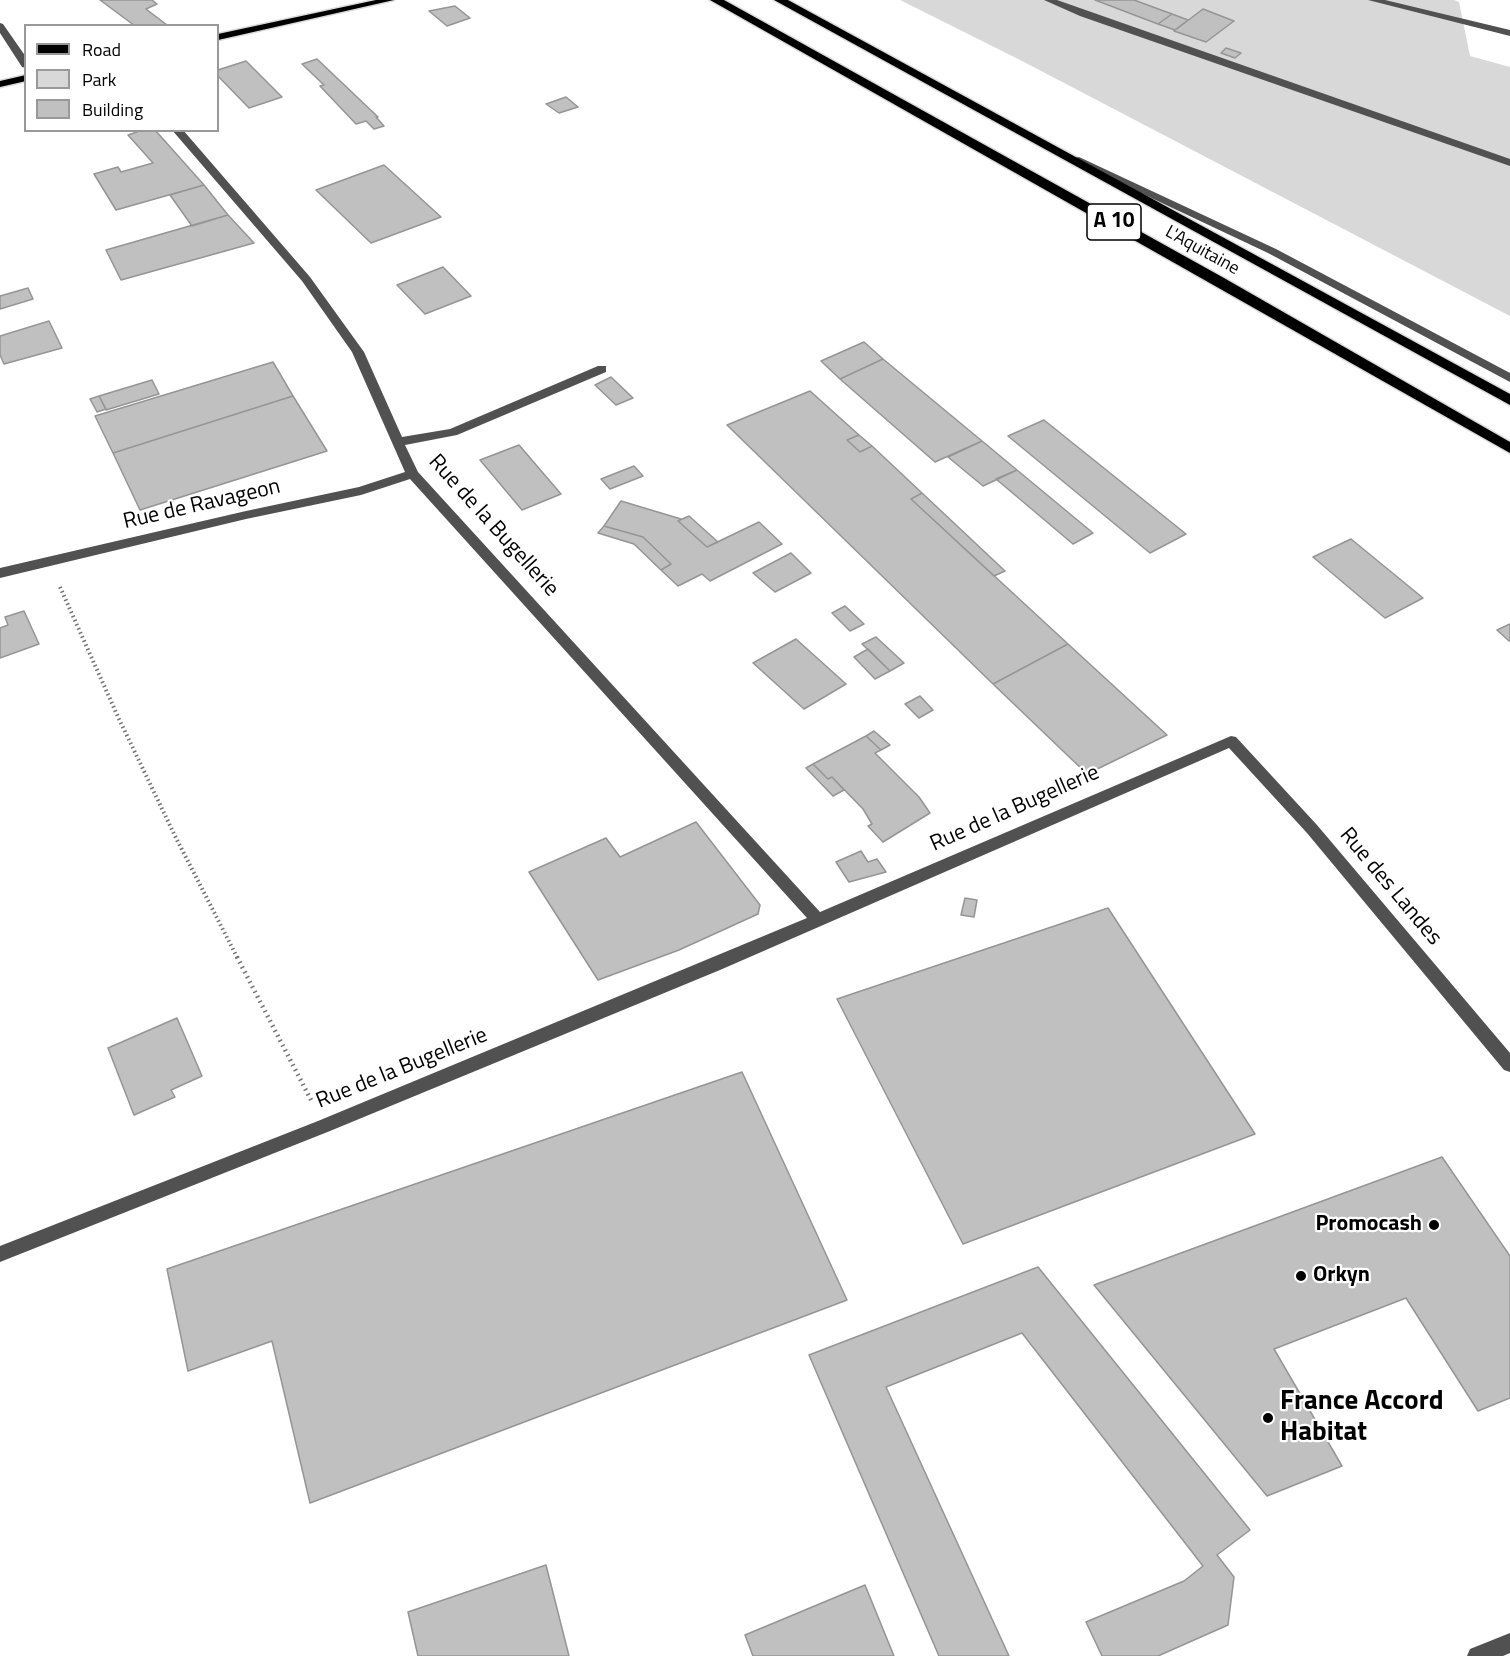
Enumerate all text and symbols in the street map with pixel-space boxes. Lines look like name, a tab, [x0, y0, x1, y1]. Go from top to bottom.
legend	[24, 24, 219, 132]
text: Road	[82, 36, 121, 63]
text: Park	[82, 66, 116, 93]
text: Building	[82, 96, 143, 123]
road number: A 10	[1087, 204, 1141, 240]
street label: L'Aquitaine	[1161, 222, 1243, 280]
street label: Rue de la Bugellerie	[422, 449, 564, 603]
street label: Rue de Ravageon	[121, 474, 283, 536]
street label: Rue de la Bugellerie	[926, 760, 1104, 858]
street label: Rue des Landes	[1333, 823, 1447, 951]
street label: Rue de la Bugellerie	[313, 1023, 491, 1115]
place label: Promocash	[1315, 1212, 1422, 1238]
marker: Promocash	[1427, 1218, 1441, 1232]
place label: Orkyn	[1313, 1263, 1370, 1289]
marker: Orkyn	[1294, 1269, 1308, 1283]
place label: France Accord Habitat	[1280, 1386, 1444, 1449]
marker: France Accord Habitat	[1261, 1411, 1275, 1425]

